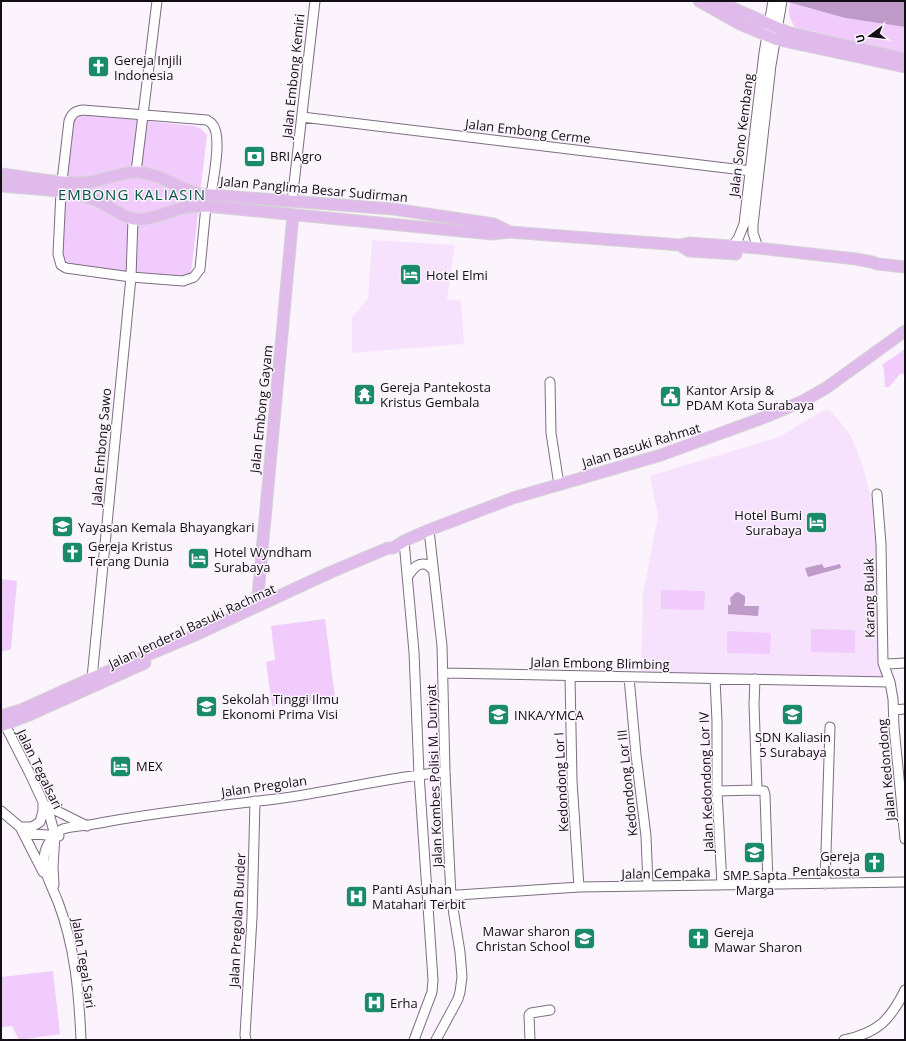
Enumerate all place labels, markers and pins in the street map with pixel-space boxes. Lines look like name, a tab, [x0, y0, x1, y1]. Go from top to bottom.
place label: Gereja Injili Indonesia	[114, 51, 182, 84]
church icon: Gereja Injili Indonesia	[85, 54, 111, 80]
bank icon: BRI Agro	[242, 143, 268, 169]
place label: BRI Agro	[270, 147, 322, 165]
hotel icon: Hotel Elmi	[397, 262, 423, 288]
place label: Hotel Elmi	[426, 266, 488, 284]
place label: Gereja Pantekosta Kristus Gembala	[380, 378, 491, 411]
temple icon: Gereja Pantekosta Kristus Gembala	[352, 381, 378, 407]
place label: Kantor Arsip & PDAM Kota Surabaya	[686, 381, 814, 414]
public building icon: Kantor Arsip & PDAM Kota Surabaya	[658, 384, 684, 410]
place label: Hotel Bumi Surabaya	[734, 506, 802, 539]
hotel icon: Hotel Bumi Surabaya	[804, 509, 830, 535]
school or university icon: Yayasan Kemala Bhayangkari	[49, 514, 75, 540]
place label: Yayasan Kemala Bhayangkari	[78, 518, 254, 536]
place label: Gereja Kristus Terang Dunia	[88, 537, 173, 570]
church icon: Gereja Kristus Terang Dunia	[60, 540, 86, 566]
place label: Hotel Wyndham Surabaya	[214, 543, 312, 576]
hotel icon: Hotel Wyndham Surabaya	[186, 546, 212, 572]
place label: Sekolah Tinggi Ilmu Ekonomi Prima Visi	[222, 690, 339, 723]
school or university icon: Sekolah Tinggi Ilmu Ekonomi Prima Visi	[193, 693, 219, 719]
school or university icon: INKA/YMCA	[486, 702, 512, 728]
school or university icon: SDN Kaliasin 5 Surabaya	[780, 702, 806, 728]
place label: INKA/YMCA	[514, 706, 585, 724]
place label: SDN Kaliasin 5 Surabaya	[755, 728, 831, 761]
hotel icon: MEX	[107, 753, 133, 779]
place label: MEX	[136, 757, 163, 775]
school or university icon: SMP Sapta Marga	[742, 840, 768, 866]
place label: Gereja Pentakosta	[792, 847, 860, 880]
church icon: Gereja Pentakosta	[862, 850, 888, 876]
place label: SMP Sapta Marga	[723, 866, 787, 899]
place label: Panti Asuhan Matahari Terbit	[372, 880, 466, 913]
hospital icon: Panti Asuhan Matahari Terbit	[344, 883, 370, 909]
place label: Mawar sharon Christan School	[476, 922, 570, 955]
place label: Gereja Mawar Sharon	[714, 923, 802, 956]
school or university icon: Mawar sharon Christan School	[572, 925, 598, 951]
church icon: Gereja Mawar Sharon	[685, 926, 711, 952]
hospital icon: Erha	[362, 990, 388, 1016]
place label: Erha	[390, 994, 418, 1012]

